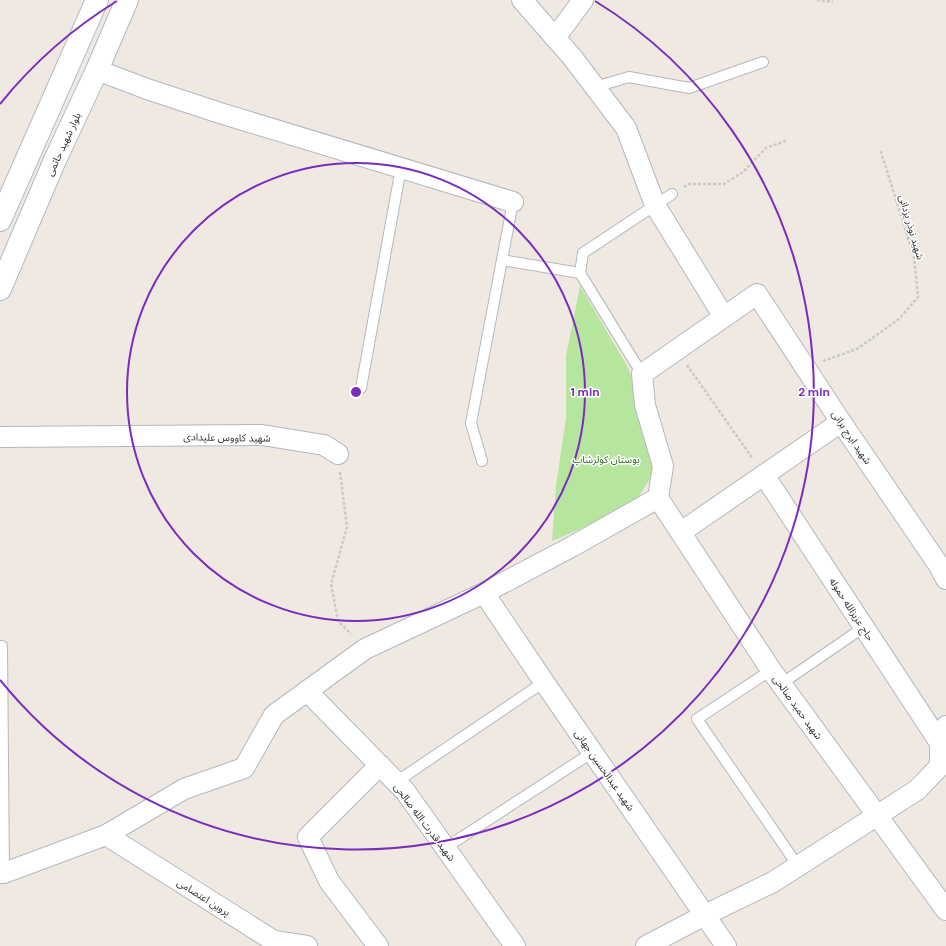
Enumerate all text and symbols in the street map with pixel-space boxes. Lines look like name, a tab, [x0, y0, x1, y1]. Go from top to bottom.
street label: بلوار شهید حاتمی	[43, 110, 84, 178]
street label: شهید نوذر یزدانی	[896, 193, 927, 261]
text: 1 min	[570, 384, 600, 400]
text: 2 min	[798, 384, 830, 400]
centre of rings	[349, 385, 363, 399]
street label: شهید ایرج براتی	[828, 408, 874, 467]
street label: شهید کاووس علیدادی	[183, 430, 271, 445]
park label: بوستان کولرشاپ	[572, 453, 640, 466]
street label: حاج عزیزالله حموله	[826, 575, 877, 644]
street label: شهید حمید صالحی	[770, 673, 825, 742]
street label: شهید عبدالحسین جهانی	[572, 727, 637, 813]
street label: شهید قدرت الله صالحی	[391, 781, 458, 864]
street label: پروین اعتصامی	[175, 876, 233, 919]

